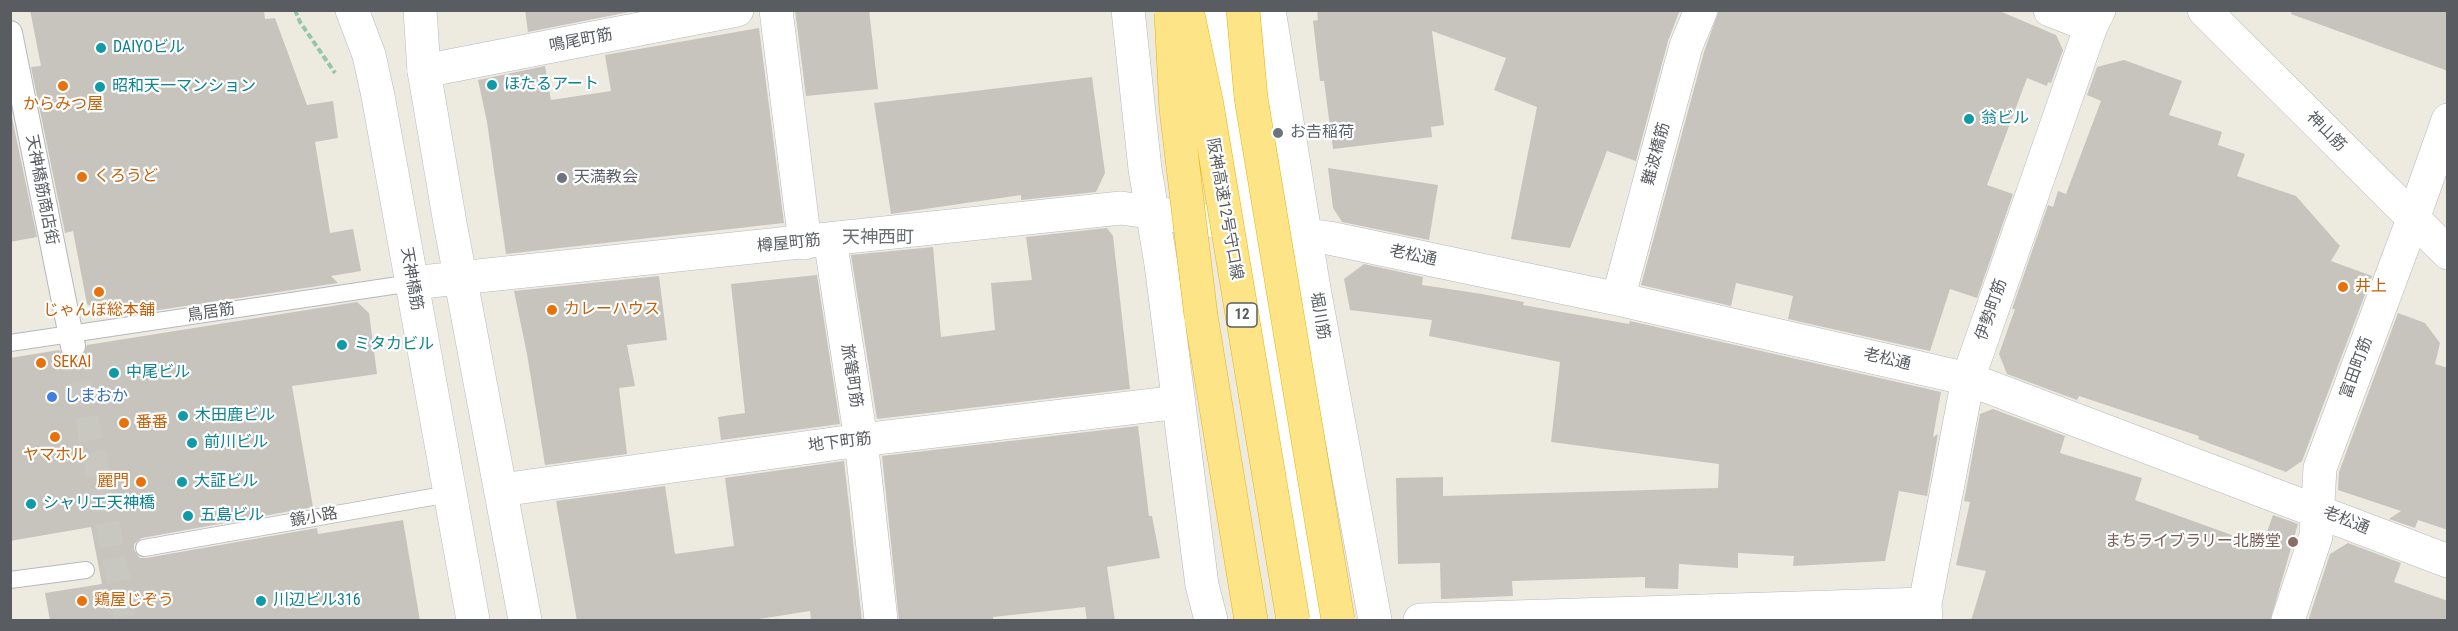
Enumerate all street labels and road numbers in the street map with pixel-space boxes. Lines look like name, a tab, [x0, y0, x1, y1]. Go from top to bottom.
street label: 鳴尾町筋	[548, 25, 614, 57]
street label: 神山筋	[2302, 108, 2350, 156]
street label: 難波橋筋	[1639, 121, 1675, 187]
street label: 天神橋筋商店街	[21, 133, 61, 247]
street label: 阪神高速12号守口線	[1202, 137, 1246, 281]
street label: 樽屋町筋	[756, 231, 822, 257]
street label: 老松通	[1388, 242, 1438, 270]
street label: 天神橋筋	[396, 246, 426, 312]
street label: 伊勢町筋	[1973, 277, 2011, 343]
street label: 堀川筋	[1305, 291, 1333, 341]
street label: 鳥居筋	[186, 300, 236, 326]
road number: 12	[1227, 303, 1257, 327]
street label: 富田町筋	[2337, 335, 2377, 401]
street label: 旅篭町筋	[837, 343, 865, 409]
street label: 老松通	[1861, 345, 1913, 375]
street label: 地下町筋	[807, 430, 873, 456]
street label: 老松通	[2320, 503, 2372, 539]
street label: 鏡小路	[289, 504, 339, 532]

